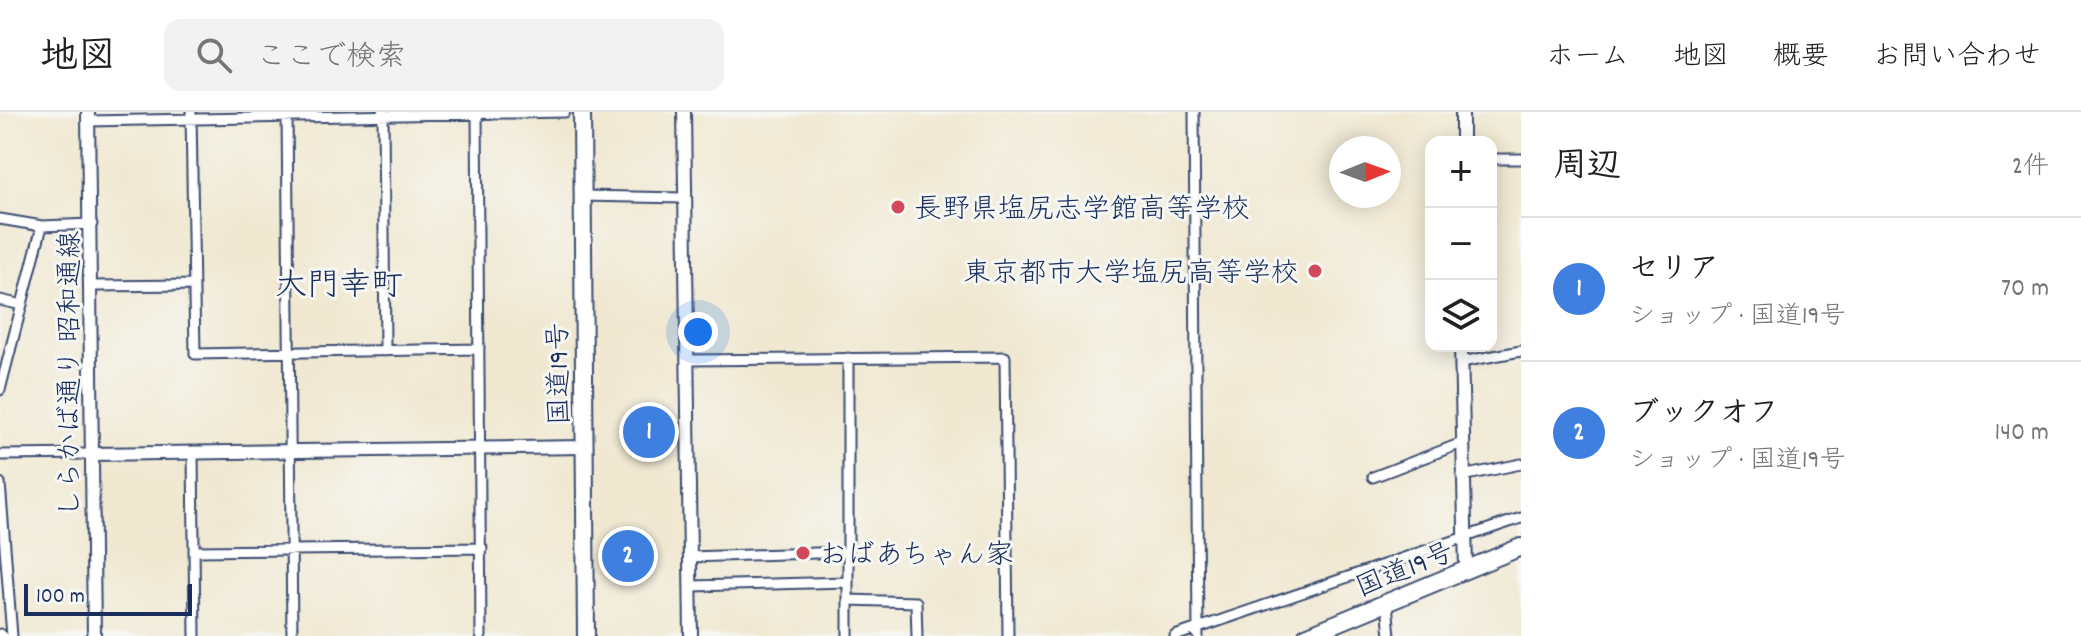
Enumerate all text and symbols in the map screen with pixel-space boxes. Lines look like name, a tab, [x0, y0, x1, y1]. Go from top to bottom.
search box	[164, 19, 724, 91]
text: 地図	[40, 32, 116, 87]
icon: search	[192, 33, 236, 77]
text: ここで検索	[256, 38, 406, 81]
text: ホーム	[1546, 39, 1629, 79]
text: 地図	[1673, 39, 1729, 79]
text: 概要	[1773, 39, 1829, 79]
text: お問い合わせ	[1873, 39, 2041, 79]
north arrow	[1329, 136, 1401, 208]
map controls	[1425, 136, 1497, 352]
button: +	[1425, 136, 1497, 208]
text: 周辺	[1553, 144, 1621, 193]
text: 2件	[2012, 149, 2049, 186]
place label: 長野県塩尻志学館高等学校	[914, 192, 1250, 232]
marker: 長野県塩尻志学館高等学校	[889, 198, 907, 216]
button: −	[1425, 208, 1497, 280]
street label: しらかば通り 昭和通線	[53, 231, 93, 517]
text: セリア	[1629, 250, 1719, 293]
place label: 東京都市大学塩尻高等学校	[963, 256, 1299, 296]
marker: 東京都市大学塩尻高等学校	[1306, 262, 1324, 280]
district label: 大門幸町	[275, 265, 403, 311]
text: 1	[1576, 271, 1582, 308]
text: 70 m	[2001, 271, 2049, 308]
button: layers	[1425, 280, 1497, 352]
text: ショップ · 国道19号	[1629, 299, 1845, 336]
your location	[678, 312, 718, 352]
street label: 国道19号	[541, 322, 583, 426]
text: ブックオフ	[1629, 394, 1779, 437]
pin: 1	[623, 402, 675, 462]
text: 2	[1573, 415, 1585, 452]
text: 140 m	[1995, 415, 2049, 452]
text: ショップ · 国道19号	[1629, 443, 1845, 480]
pin: 2	[602, 526, 654, 586]
street label: 国道19号	[1351, 535, 1461, 610]
place label: おばあちゃん家	[819, 538, 1013, 578]
marker: おばあちゃん家	[794, 544, 812, 562]
scale bar	[24, 580, 192, 616]
text: 100 m	[36, 582, 85, 613]

